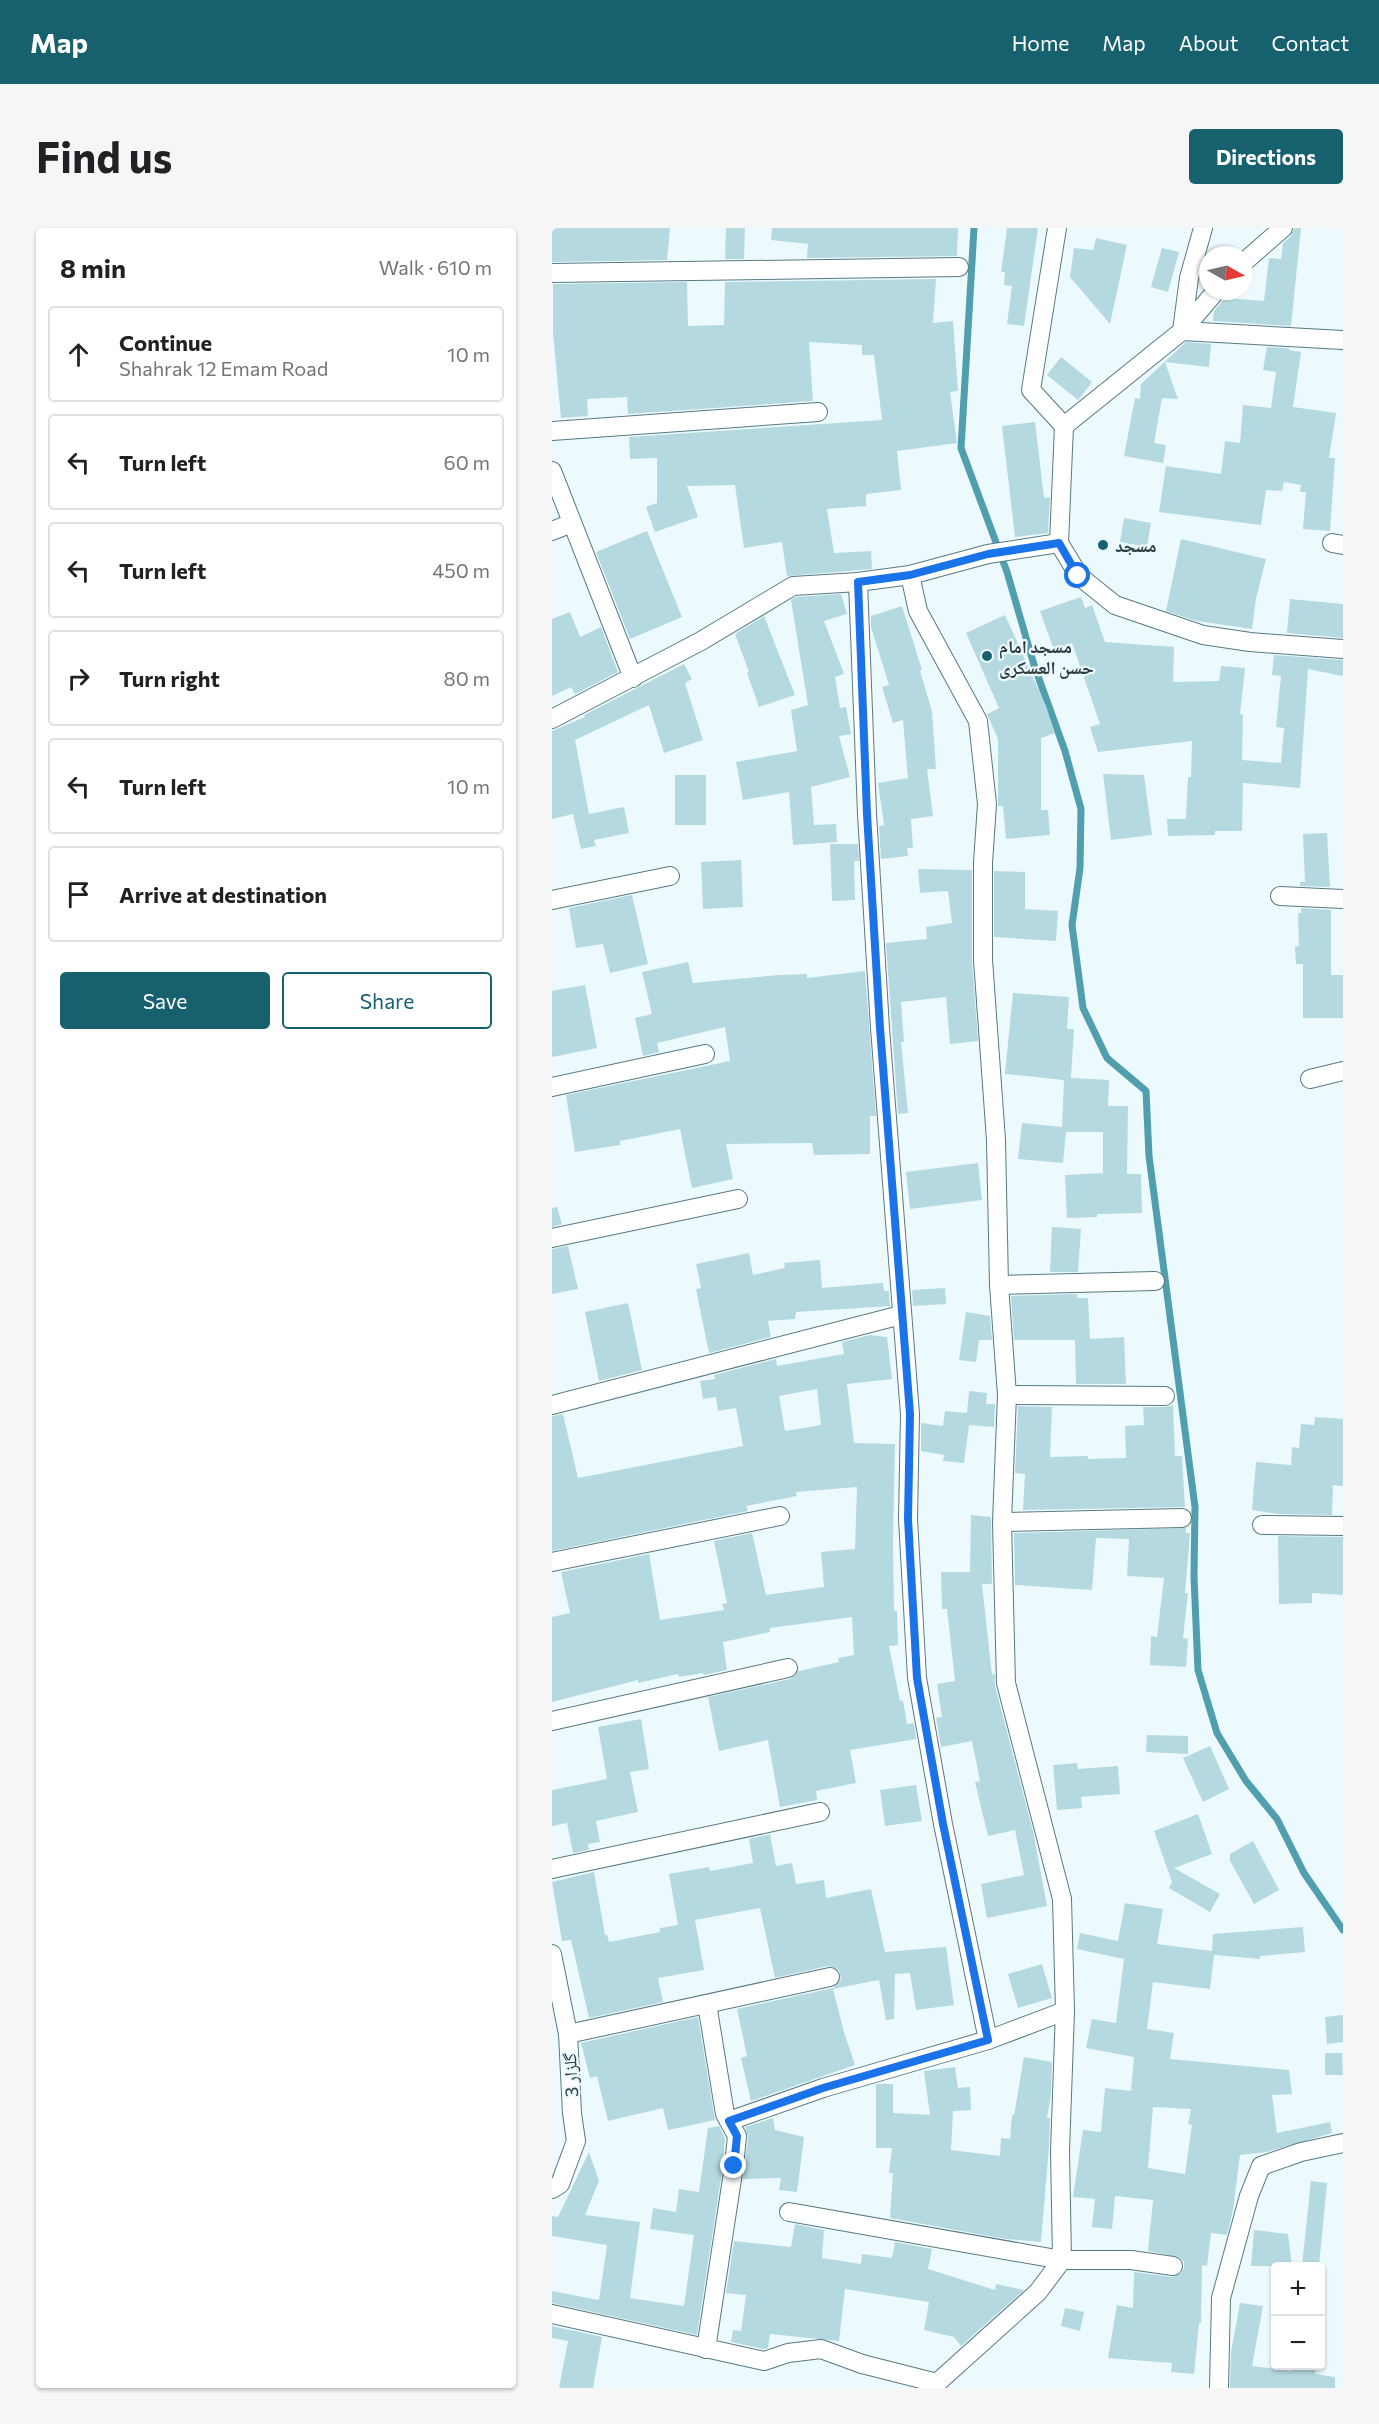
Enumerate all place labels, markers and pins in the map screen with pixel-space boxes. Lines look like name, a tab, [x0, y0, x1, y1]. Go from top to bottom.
place label: مسجد	[1115, 534, 1157, 556]
marker: مسجد	[1096, 538, 1110, 552]
place label: مسجد امام حسن العسکری	[999, 635, 1094, 679]
marker: مسجد امام حسن العسکری	[980, 649, 994, 663]

